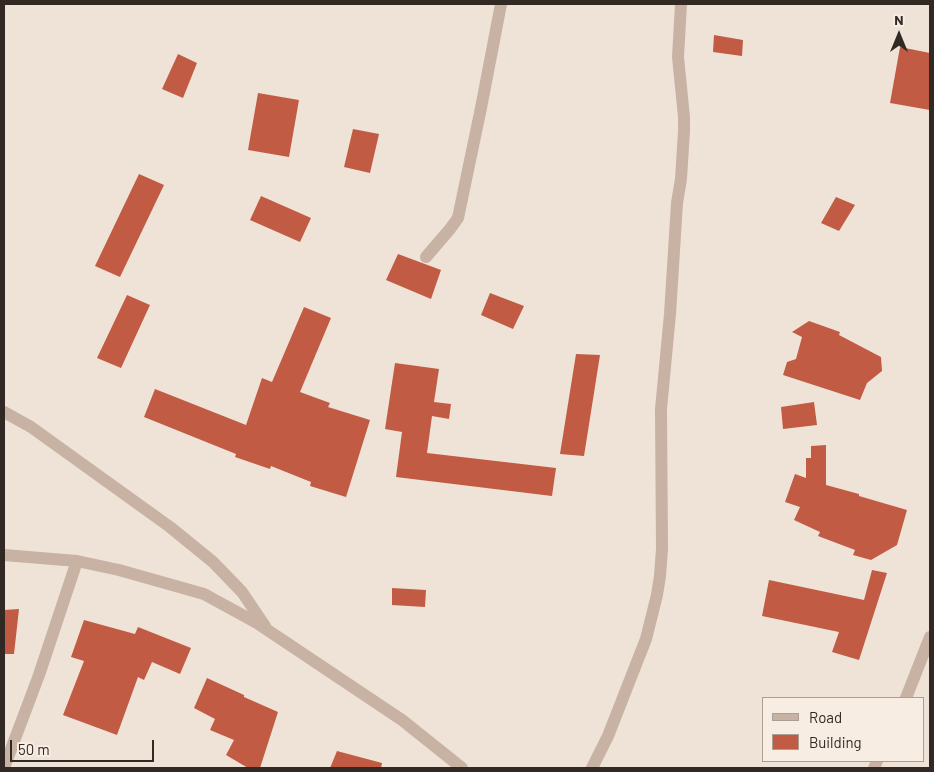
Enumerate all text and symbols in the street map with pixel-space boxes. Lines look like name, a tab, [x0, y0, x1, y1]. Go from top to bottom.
north arrow	[874, 10, 924, 60]
text: N	[894, 11, 904, 28]
legend	[762, 697, 924, 762]
text: Road	[809, 708, 842, 726]
scale bar	[12, 730, 156, 762]
text: Building	[809, 733, 862, 751]
text: 50 m	[18, 740, 50, 758]

